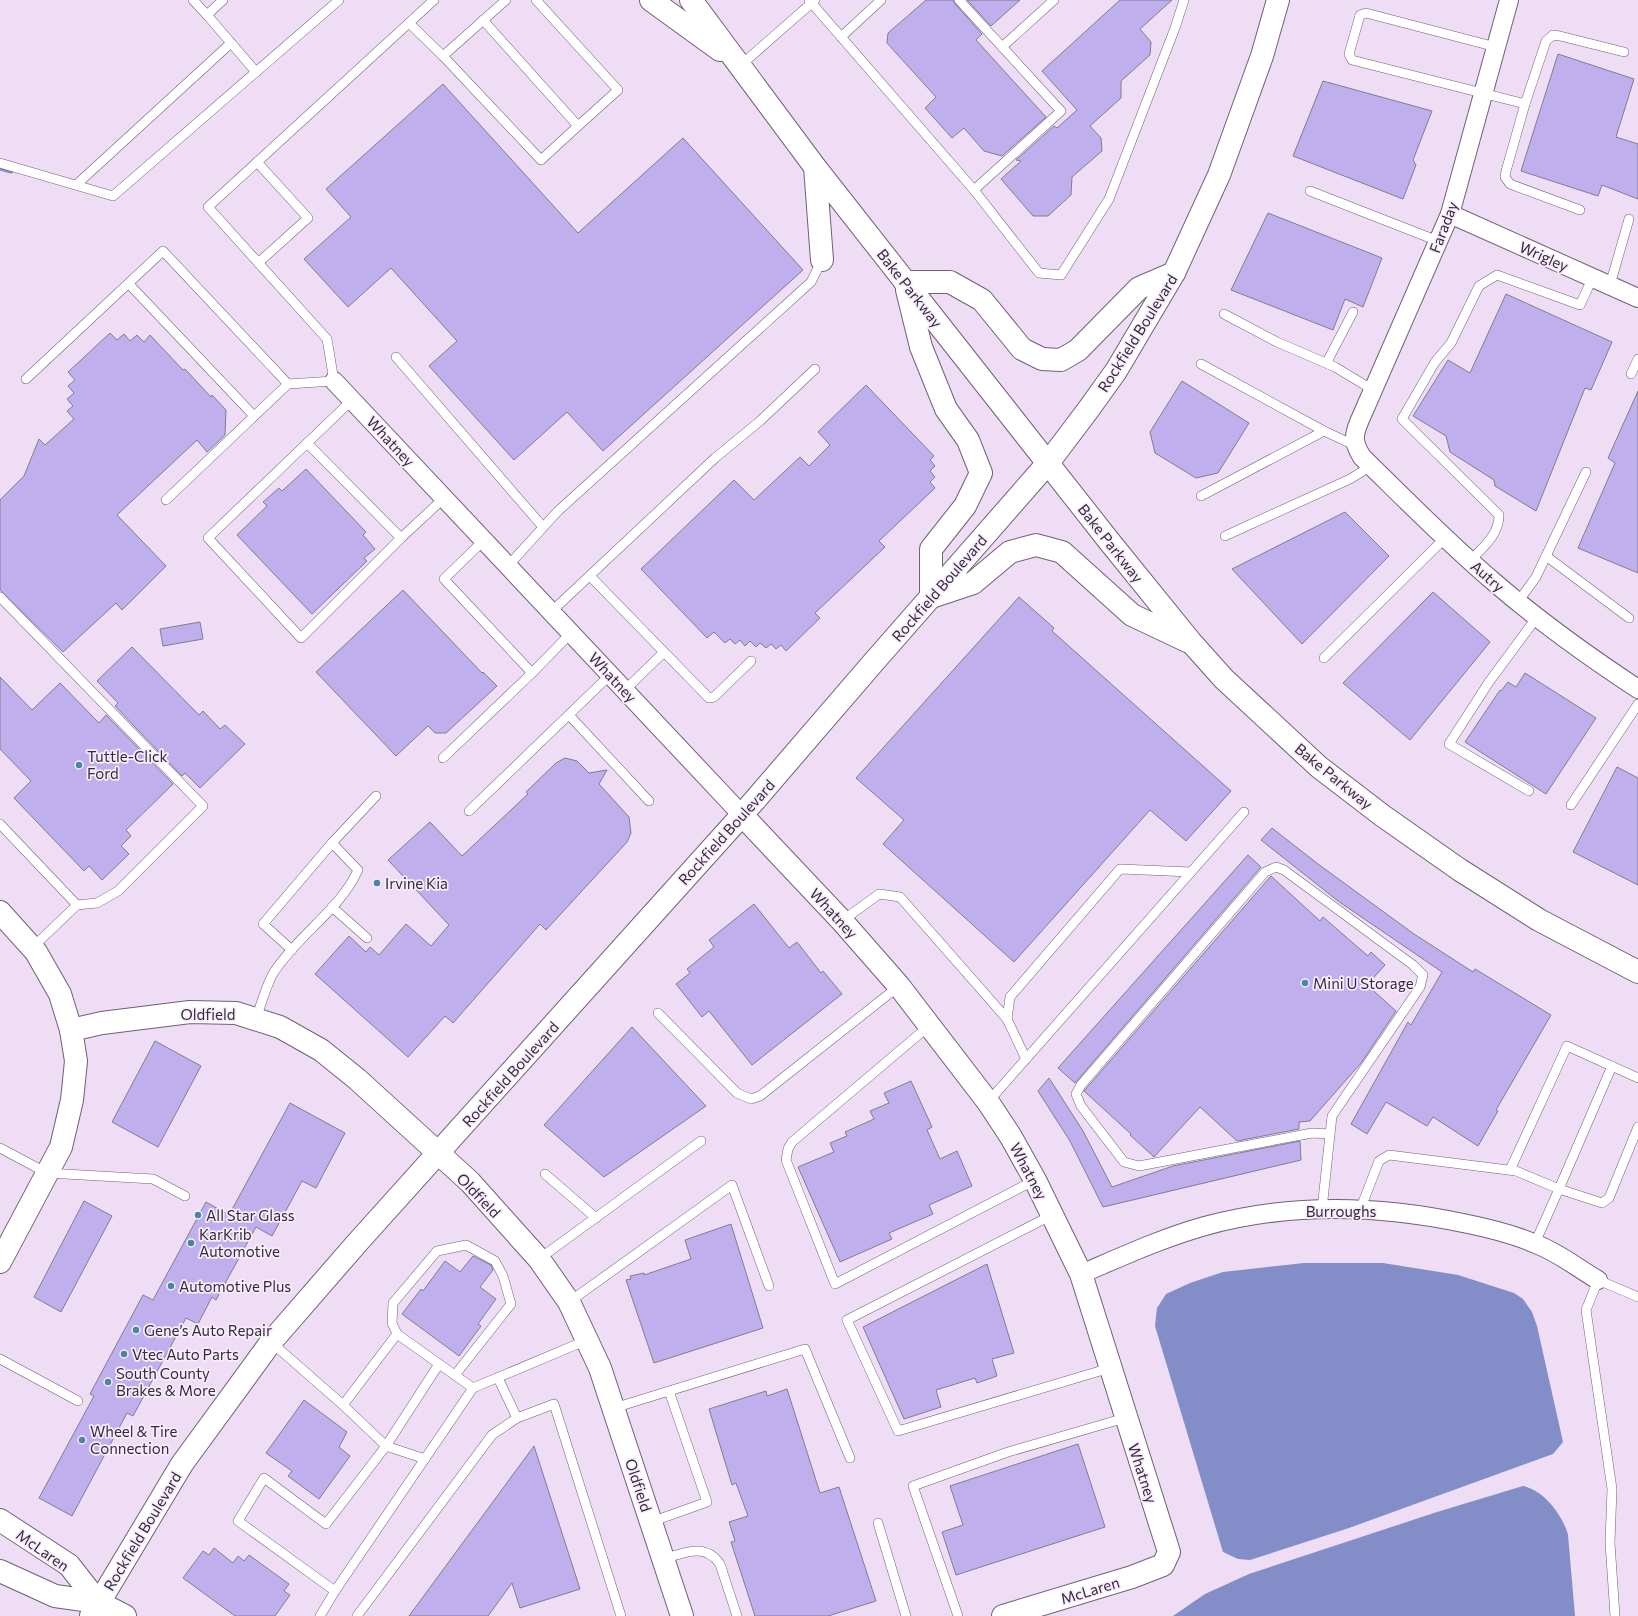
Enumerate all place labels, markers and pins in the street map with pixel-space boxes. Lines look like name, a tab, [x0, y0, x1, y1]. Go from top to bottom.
place label: Tuttle-Click Ford	[87, 747, 168, 782]
marker: Tuttle-Click Ford	[74, 760, 84, 770]
place label: Irvine Kia	[385, 874, 448, 892]
marker: Irvine Kia	[372, 878, 382, 888]
place label: Mini U Storage	[1313, 974, 1414, 992]
marker: Mini U Storage	[1300, 978, 1310, 988]
place label: All Star Glass	[206, 1206, 295, 1224]
marker: All Star Glass	[193, 1210, 203, 1220]
place label: KarKrib Automotive	[199, 1225, 280, 1260]
marker: KarKrib Automotive	[186, 1238, 196, 1248]
place label: Automotive Plus	[179, 1277, 291, 1295]
marker: Automotive Plus	[166, 1281, 176, 1291]
place label: Gene’s Auto Repair	[144, 1321, 272, 1339]
marker: Gene’s Auto Repair	[131, 1325, 141, 1335]
place label: Vtec Auto Parts	[132, 1345, 239, 1363]
marker: Vtec Auto Parts	[119, 1349, 129, 1359]
place label: South County Brakes & More	[116, 1364, 216, 1399]
marker: South County Brakes & More	[103, 1377, 113, 1387]
place label: Wheel & Tire Connection	[90, 1422, 177, 1457]
marker: Wheel & Tire Connection	[77, 1435, 87, 1445]

